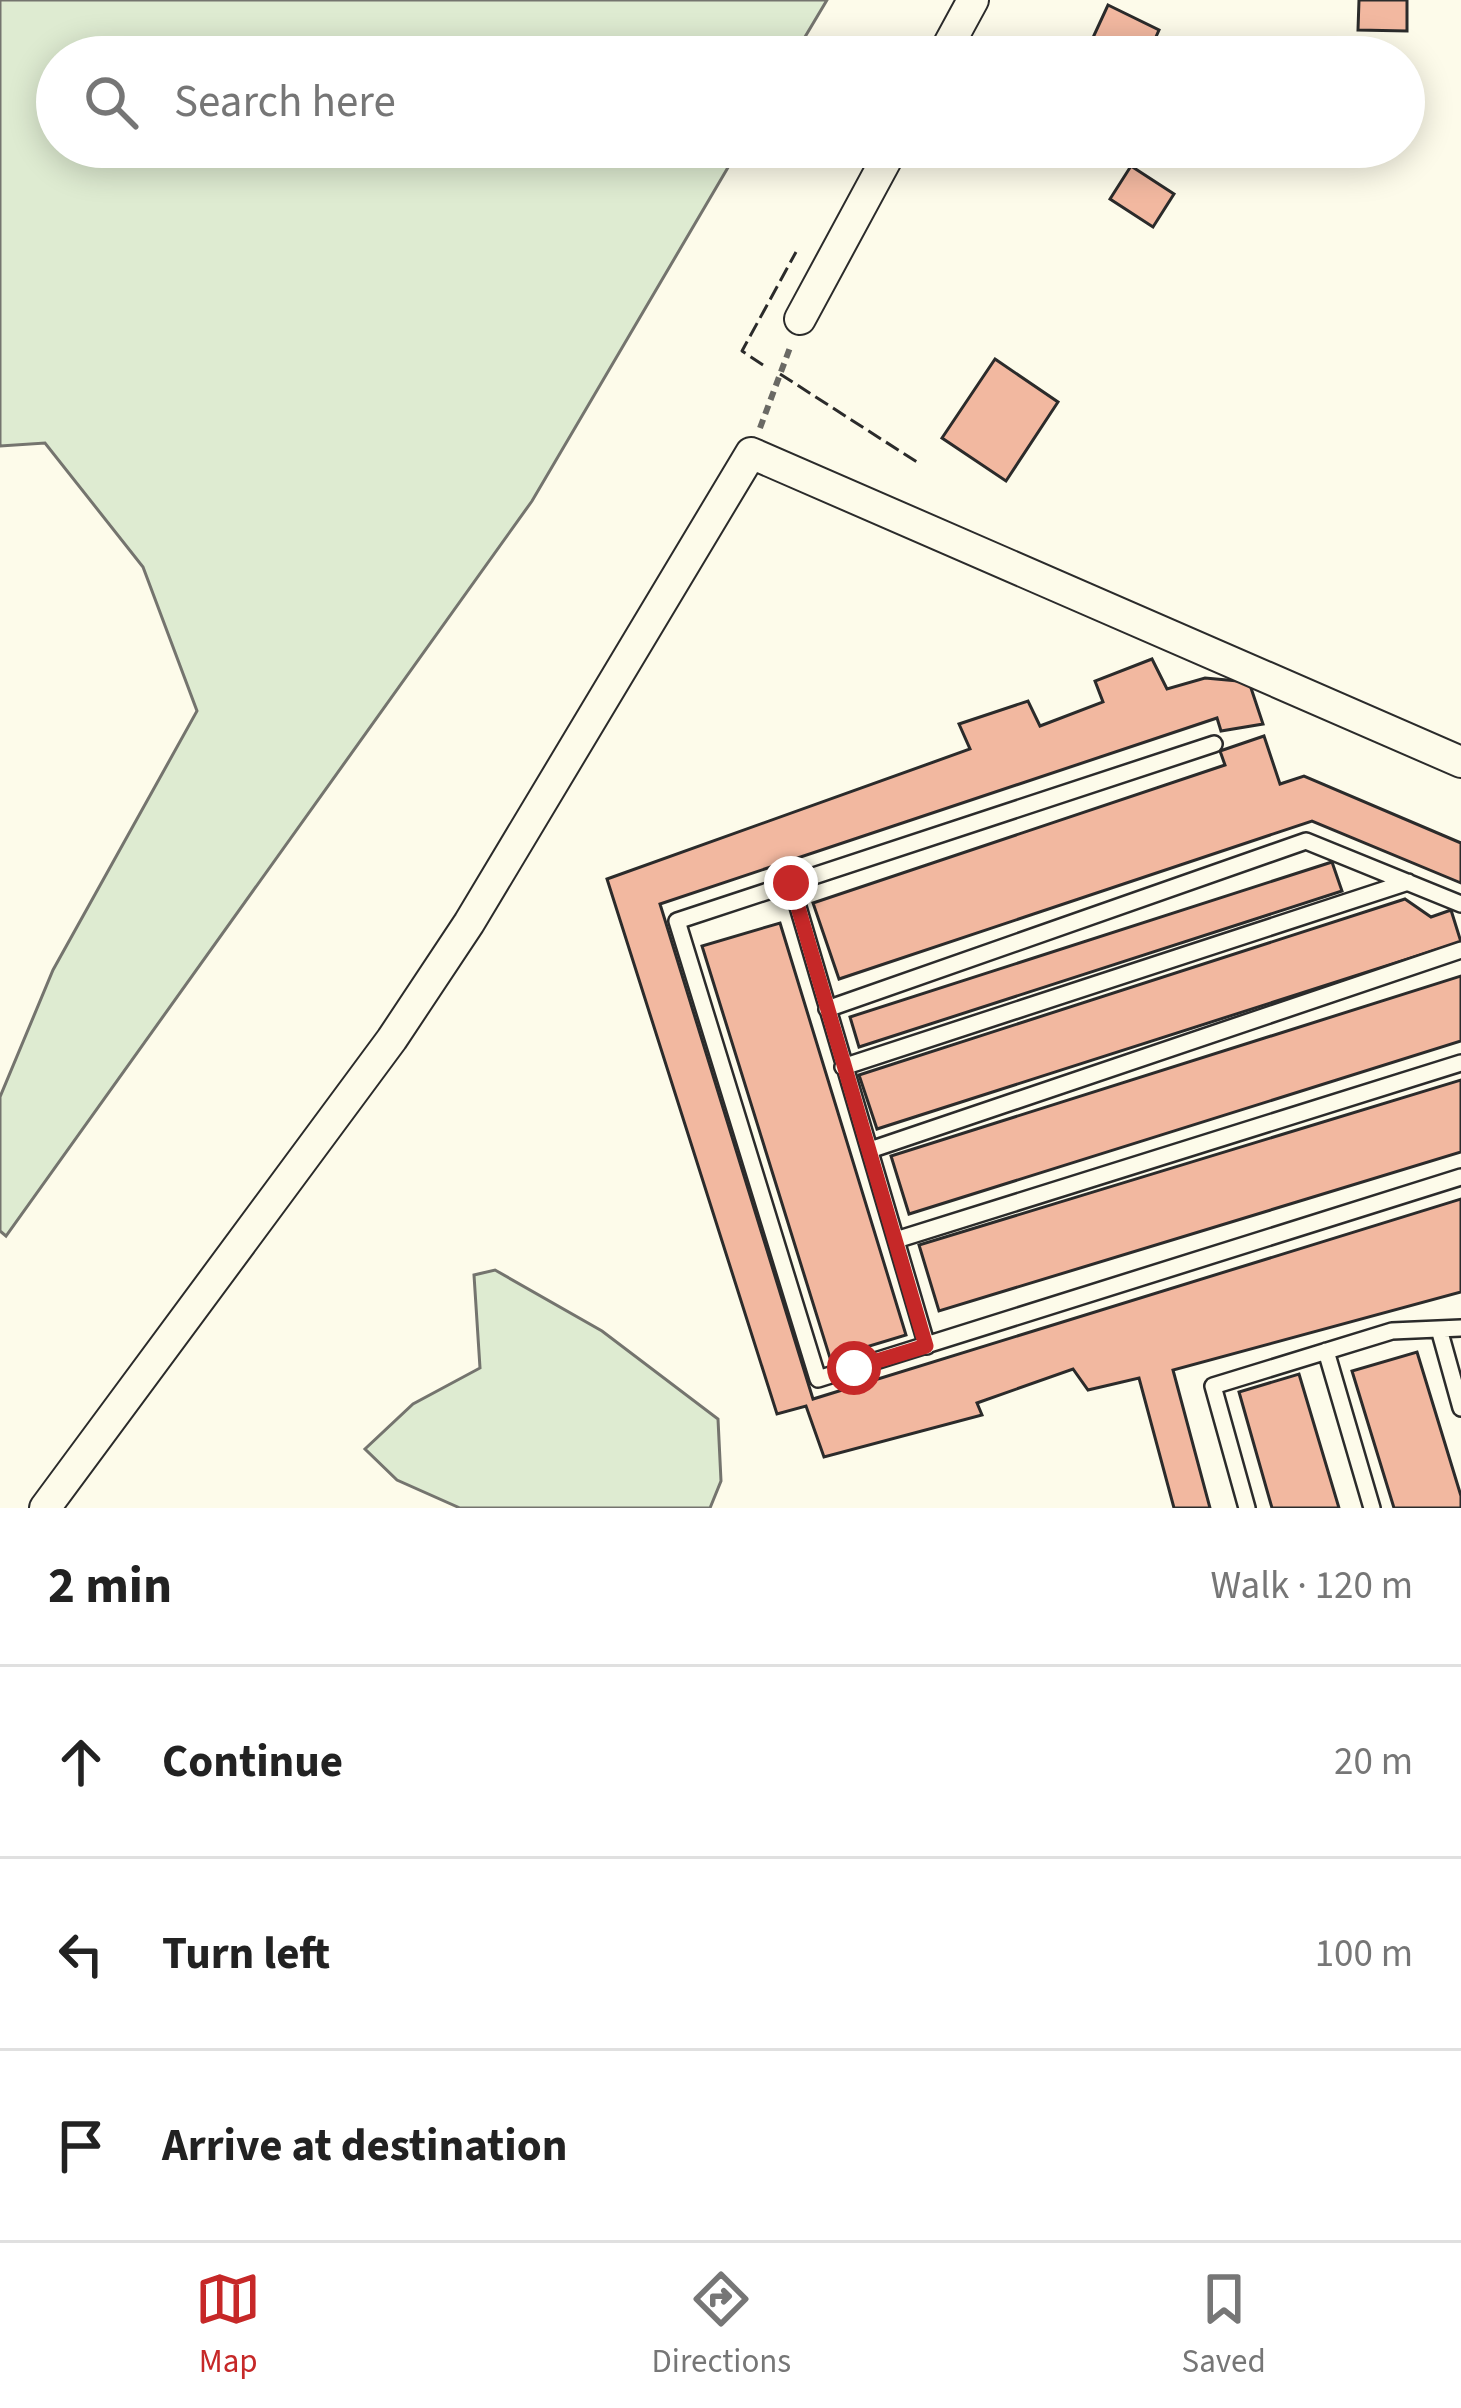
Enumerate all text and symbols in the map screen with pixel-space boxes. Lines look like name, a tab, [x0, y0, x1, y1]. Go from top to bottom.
search box	[36, 36, 1425, 168]
icon: search	[78, 69, 144, 135]
text: Search here	[174, 70, 396, 134]
route end	[764, 856, 818, 910]
route start	[827, 1341, 881, 1395]
text: 2 min	[48, 1550, 172, 1622]
text: Walk · 120 m	[1210, 1558, 1413, 1614]
icon: ahead	[48, 1729, 114, 1795]
text: Continue	[162, 1730, 343, 1794]
text: 20 m	[1334, 1734, 1413, 1790]
icon: left	[48, 1921, 114, 1987]
text: Turn left	[162, 1922, 330, 1986]
text: 100 m	[1315, 1926, 1413, 1982]
icon: arrive	[48, 2113, 114, 2179]
text: Arrive at destination	[162, 2114, 567, 2178]
tab: Map	[195, 2266, 261, 2385]
tab: Directions	[652, 2266, 791, 2385]
tab: Saved	[1182, 2266, 1266, 2385]

